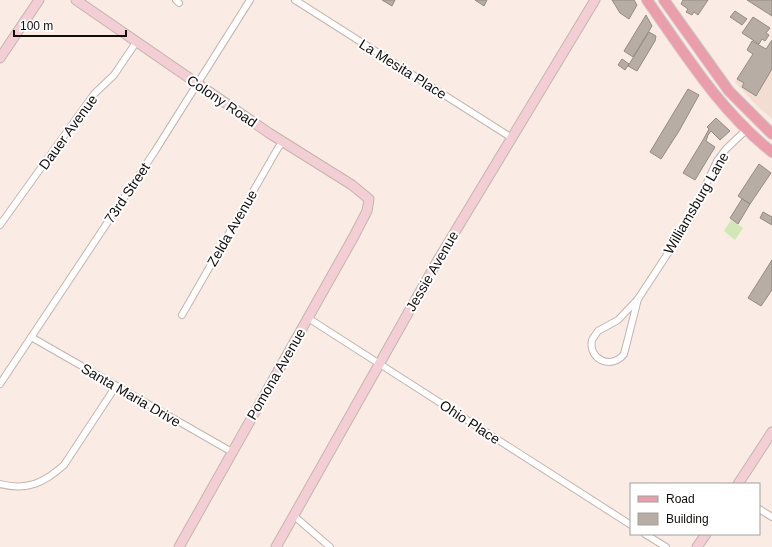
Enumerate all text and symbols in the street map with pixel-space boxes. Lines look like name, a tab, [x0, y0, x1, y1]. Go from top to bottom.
scale bar	[14, 12, 126, 38]
text: 100 m	[20, 19, 53, 33]
street label: La Mesita Place	[357, 36, 450, 102]
street label: Colony Road	[184, 72, 260, 130]
street label: Dauer Avenue	[36, 91, 101, 172]
street label: Williamsburg Lane	[660, 149, 732, 257]
street label: 73rd Street	[101, 160, 153, 226]
street label: Zelda Avenue	[204, 187, 260, 269]
street label: Jessie Avenue	[403, 228, 462, 314]
street label: Pomona Avenue	[243, 325, 309, 422]
street label: Santa Maria Drive	[78, 360, 184, 430]
street label: Ohio Place	[437, 397, 503, 447]
legend	[630, 483, 760, 535]
text: Road	[666, 492, 695, 506]
text: Building	[666, 512, 709, 526]

